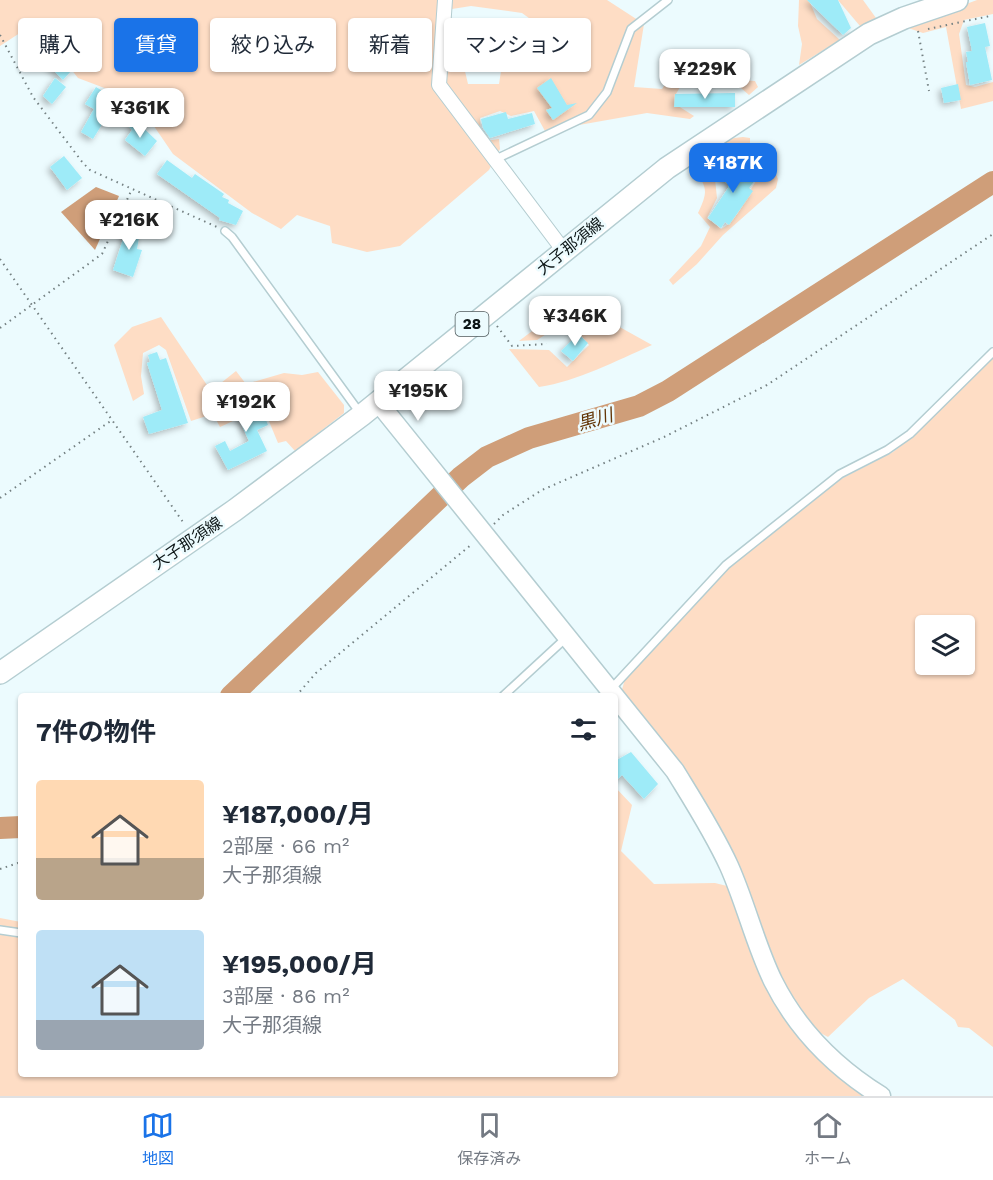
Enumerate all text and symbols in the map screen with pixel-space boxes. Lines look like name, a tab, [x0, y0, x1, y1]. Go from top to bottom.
chip: 購入	[18, 18, 102, 72]
chip: 賃貸	[114, 18, 198, 72]
chip: 絞り込み	[210, 18, 336, 72]
chip: 新着	[348, 18, 432, 72]
chip: マンション	[444, 18, 591, 72]
pin: ¥229K	[663, 49, 747, 100]
text: ¥229K	[673, 56, 737, 80]
pin: ¥361K	[98, 88, 182, 139]
text: ¥361K	[110, 95, 170, 119]
pin: ¥187K	[691, 143, 775, 194]
text: ¥187K	[703, 150, 763, 174]
pin: ¥216K	[87, 200, 171, 251]
text: ¥216K	[99, 207, 159, 231]
street label: 大子那須線	[533, 213, 607, 279]
pin: ¥346K	[533, 296, 617, 347]
text: ¥346K	[543, 303, 607, 327]
road number: 28	[456, 312, 488, 336]
pin: ¥195K	[376, 371, 460, 422]
text: ¥195K	[388, 378, 448, 402]
pin: ¥192K	[204, 382, 288, 433]
text: ¥192K	[216, 389, 276, 413]
water label: 黒川	[575, 403, 617, 434]
street label: 大子那須線	[149, 513, 225, 573]
map controls	[915, 615, 975, 675]
button: layers	[915, 615, 975, 675]
icon: filters	[567, 713, 600, 746]
text: 7件の物件	[36, 717, 156, 747]
text: ¥187,000/月	[222, 799, 374, 829]
icon: home	[84, 804, 156, 876]
text: 2部屋 · 66 m²	[222, 834, 349, 858]
text: 大子那須線	[222, 863, 322, 887]
text: ¥195,000/月	[222, 949, 377, 979]
icon: home	[84, 954, 156, 1026]
text: 3部屋 · 86 m²	[222, 984, 349, 1008]
text: 大子那須線	[222, 1013, 322, 1037]
tab: 地図	[141, 1109, 174, 1169]
tab: 保存済み	[457, 1109, 521, 1169]
tab: ホーム	[804, 1109, 852, 1169]

